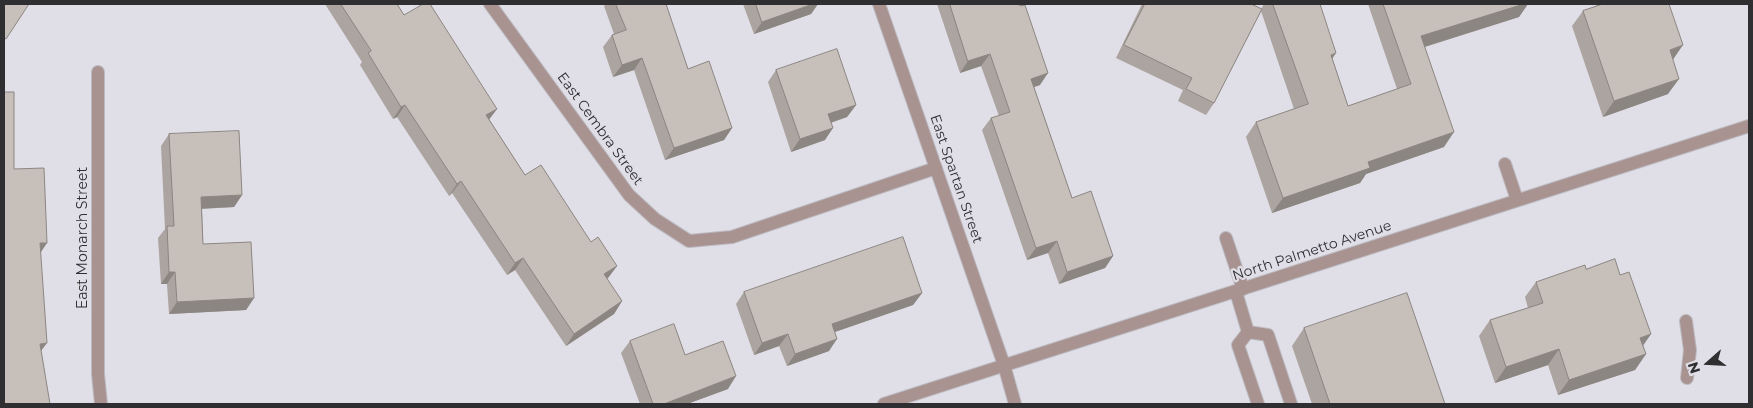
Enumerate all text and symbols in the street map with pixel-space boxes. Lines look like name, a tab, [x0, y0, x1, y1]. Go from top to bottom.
street label: East Cembra Street	[553, 69, 647, 189]
street label: East Spartan Street	[926, 112, 986, 246]
street label: East Monarch Street	[75, 167, 91, 309]
street label: North Palmetto Avenue	[1230, 217, 1394, 285]
north arrow	[1683, 338, 1733, 388]
text: N	[1683, 360, 1704, 376]

